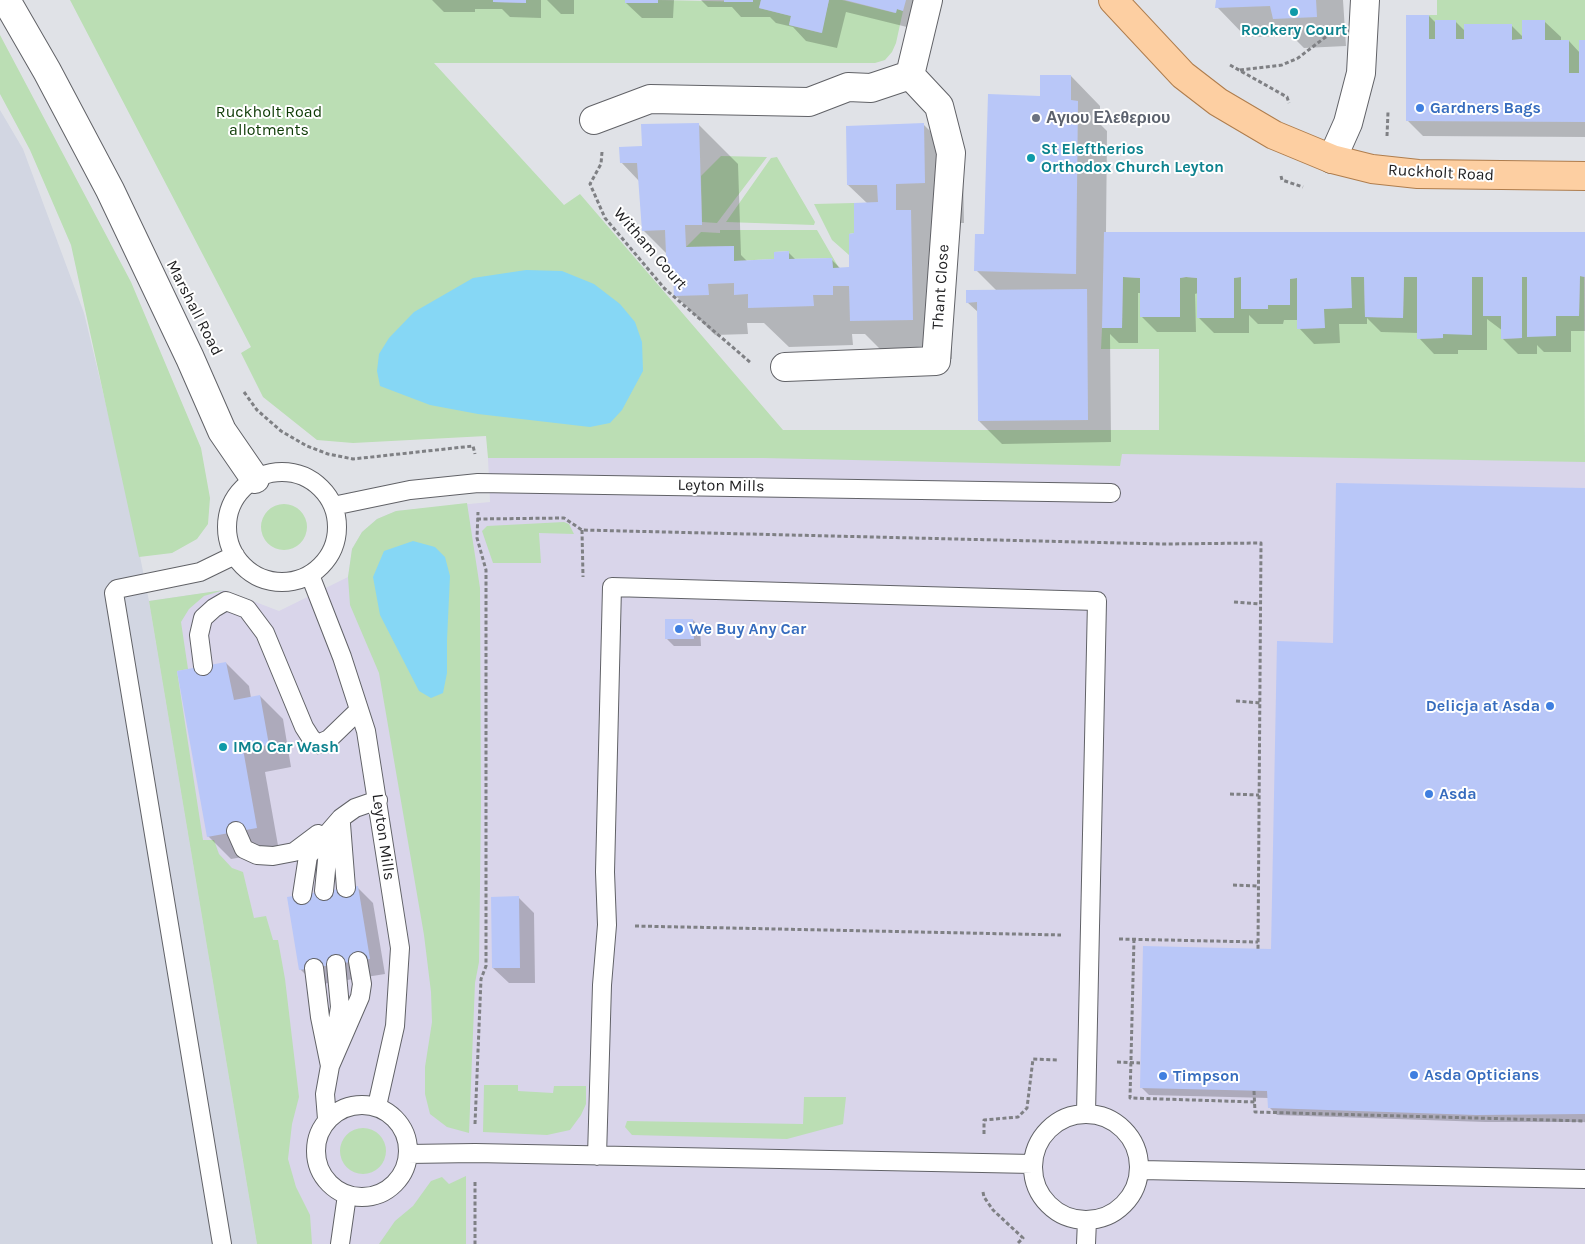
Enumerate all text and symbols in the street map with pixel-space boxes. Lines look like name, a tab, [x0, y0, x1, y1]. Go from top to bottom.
marker: Rookery Court	[1288, 6, 1300, 18]
place label: Rookery Court	[1241, 20, 1347, 40]
place label: Gardners Bags	[1430, 98, 1541, 118]
park label: Ruckholt Road allotments	[216, 102, 322, 140]
marker: Gardners Bags	[1414, 102, 1426, 114]
place label: Αγιου Ελεθεριου	[1046, 108, 1170, 128]
marker: Αγιου Ελεθεριου	[1030, 112, 1042, 124]
place label: St Eleftherios Orthodox Church Leyton	[1041, 139, 1224, 177]
marker: St Eleftherios Orthodox Church Leyton	[1025, 152, 1037, 164]
street label: Ruckholt Road	[1387, 161, 1495, 185]
street label: Witham Court	[609, 204, 691, 294]
street label: Thant Close	[928, 244, 954, 330]
street label: Marshall Road	[162, 257, 226, 359]
street label: Leyton Mills	[677, 476, 765, 496]
place label: We Buy Any Car	[689, 619, 806, 639]
marker: We Buy Any Car	[673, 623, 685, 635]
place label: Delicja at Asda	[1426, 696, 1540, 716]
marker: Delicja at Asda	[1544, 700, 1556, 712]
place label: IMO Car Wash	[233, 737, 339, 757]
marker: IMO Car Wash	[217, 741, 229, 753]
place label: Asda	[1439, 784, 1477, 804]
marker: Asda	[1423, 788, 1435, 800]
street label: Leyton Mills	[367, 793, 399, 881]
place label: Asda Opticians	[1424, 1065, 1539, 1085]
place label: Timpson	[1173, 1066, 1239, 1086]
marker: Asda Opticians	[1408, 1069, 1420, 1081]
marker: Timpson	[1157, 1070, 1169, 1082]

